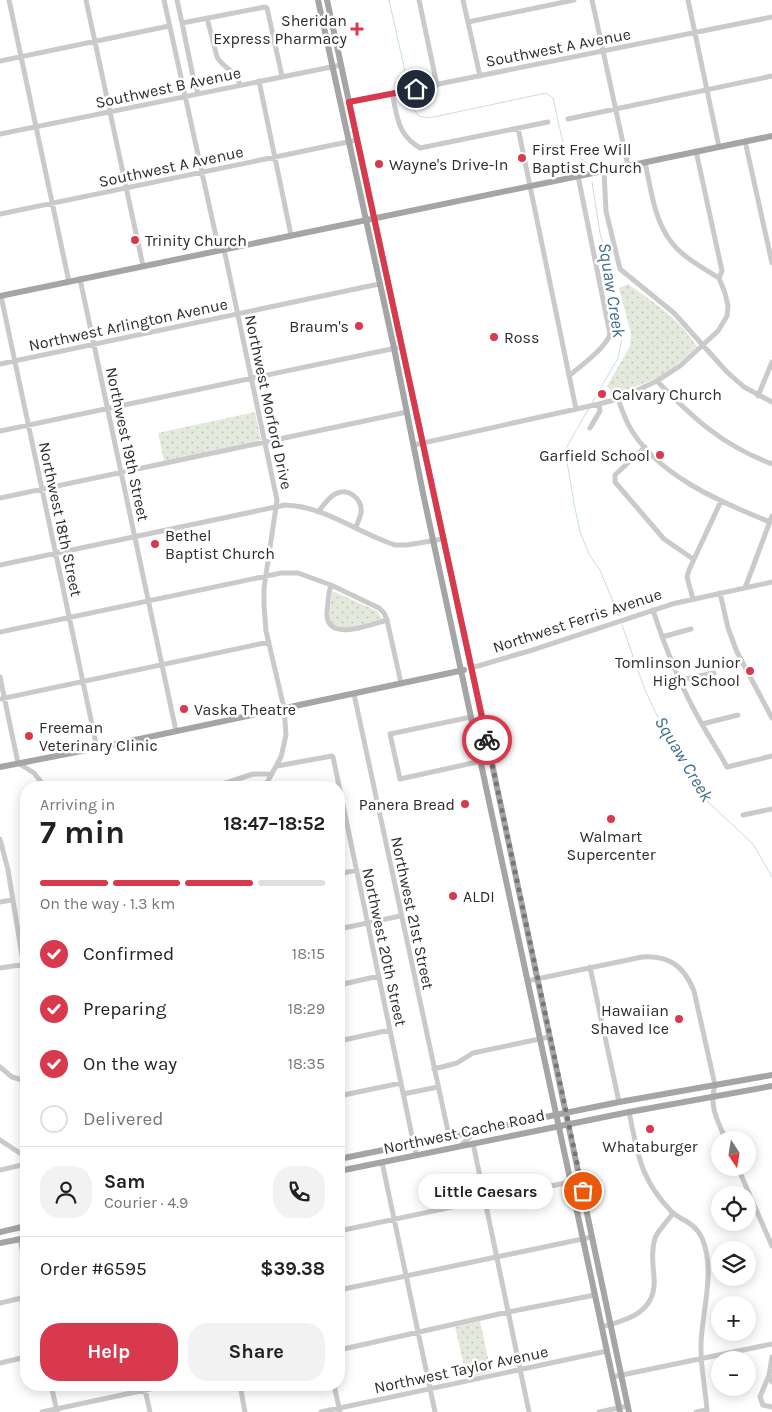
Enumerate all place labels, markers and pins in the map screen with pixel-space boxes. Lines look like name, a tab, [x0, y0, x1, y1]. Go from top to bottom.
place label: Sheridan Express Pharmacy	[213, 11, 348, 48]
marker: Sheridan Express Pharmacy	[351, 23, 363, 35]
pin	[395, 68, 437, 110]
place label: First Free Will Baptist Church	[532, 140, 642, 177]
marker: First Free Will Baptist Church	[516, 152, 528, 164]
place label: Wayne's Drive-In	[389, 155, 508, 174]
marker: Wayne's Drive-In	[373, 158, 385, 170]
place label: Trinity Church	[145, 231, 247, 250]
marker: Trinity Church	[129, 234, 141, 246]
place label: Braum's	[289, 317, 349, 336]
marker: Braum's	[353, 320, 365, 332]
place label: Ross	[504, 328, 539, 347]
marker: Ross	[488, 331, 500, 343]
place label: Calvary Church	[612, 385, 722, 404]
marker: Calvary Church	[596, 388, 608, 400]
place label: Garfield School	[539, 446, 650, 465]
marker: Garfield School	[654, 449, 666, 461]
place label: Bethel Baptist Church	[165, 526, 275, 563]
marker: Bethel Baptist Church	[149, 538, 161, 550]
place label: Tomlinson Junior High School	[615, 653, 740, 690]
marker: Tomlinson Junior High School	[744, 665, 756, 677]
place label: Vaska Theatre	[194, 700, 296, 719]
marker: Vaska Theatre	[178, 703, 190, 715]
place label: Freeman Veterinary Clinic	[39, 718, 158, 755]
marker: Freeman Veterinary Clinic	[23, 730, 35, 742]
place label: Panera Bread	[359, 795, 455, 814]
marker: Panera Bread	[459, 798, 471, 810]
marker: Walmart Supercenter	[605, 813, 617, 825]
place label: Walmart Supercenter	[567, 827, 656, 864]
place label: ALDI	[463, 887, 495, 906]
marker: ALDI	[447, 890, 459, 902]
place label: Hawaiian Shaved Ice	[590, 1001, 669, 1038]
marker: Hawaiian Shaved Ice	[673, 1013, 685, 1025]
marker: Whataburger	[644, 1123, 656, 1135]
place label: Whataburger	[602, 1137, 698, 1156]
pin	[562, 1170, 604, 1212]
callout: Little Caesars	[418, 1174, 553, 1208]

